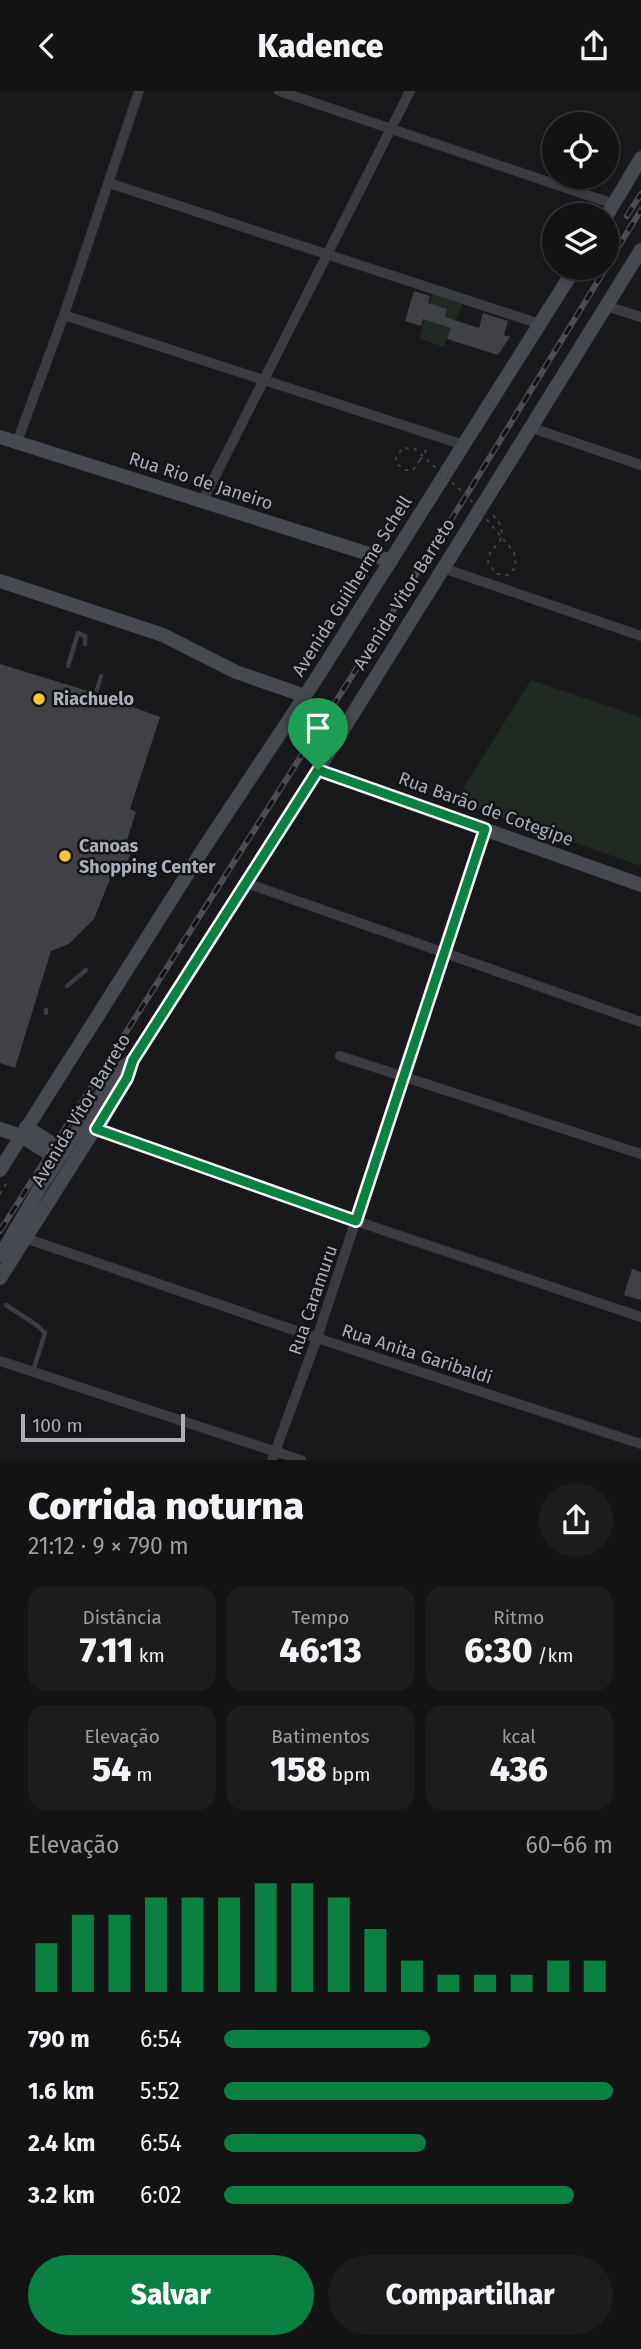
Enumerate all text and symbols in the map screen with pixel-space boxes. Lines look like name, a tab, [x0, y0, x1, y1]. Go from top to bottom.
icon: back	[28, 27, 66, 65]
text: Kadence	[258, 27, 383, 65]
icon: share	[575, 27, 613, 65]
map controls	[542, 112, 619, 280]
button: locate	[542, 112, 619, 189]
button: layers	[542, 203, 619, 280]
street label: Rua Rio de Janeiro	[126, 447, 276, 515]
street label: Avenida Guilherme Schell	[287, 492, 417, 680]
street label: Avenida Vitor Barreto	[349, 514, 459, 674]
place label: Riachuelo	[53, 688, 134, 710]
marker: Riachuelo	[31, 691, 47, 707]
pin	[288, 698, 348, 770]
icon: arrive	[299, 709, 337, 747]
street label: Rua Barão de Cotegipe	[395, 767, 577, 851]
place label: Canoas Shopping Center	[79, 835, 216, 878]
marker: Canoas Shopping Center	[57, 848, 73, 864]
street label: Avenida Vitor Barreto	[27, 1030, 135, 1190]
street label: Rua Caramuru	[284, 1242, 342, 1358]
street label: Rua Anita Garibaldi	[339, 1319, 495, 1389]
scale bar	[21, 1411, 186, 1443]
text: 100 m	[32, 1414, 83, 1437]
text: Corrida noturna	[28, 1483, 304, 1529]
button: share	[539, 1483, 613, 1557]
text: 21:12 · 9 × 790 m	[28, 1532, 189, 1560]
text: Distância	[82, 1606, 162, 1629]
text: Tempo	[292, 1606, 349, 1629]
text: Ritmo	[493, 1606, 544, 1629]
text: 7.11	[80, 1629, 134, 1671]
text: 46:13	[279, 1629, 362, 1671]
text: 6:30	[464, 1629, 533, 1671]
text: km	[134, 1644, 165, 1667]
text: /km	[533, 1644, 573, 1667]
text: Elevação	[84, 1725, 160, 1748]
text: Batimentos	[271, 1725, 370, 1748]
text: kcal	[502, 1725, 536, 1748]
text: 54	[92, 1748, 131, 1790]
text: 158	[270, 1748, 327, 1790]
text: 436	[490, 1748, 548, 1790]
text: m	[131, 1763, 152, 1786]
text: bpm	[327, 1763, 371, 1786]
text: Elevação	[28, 1831, 119, 1859]
text: 60–66 m	[526, 1831, 613, 1859]
text: 790 m	[28, 2025, 90, 2053]
text: 6:54	[140, 2025, 182, 2053]
text: 1.6 km	[28, 2077, 95, 2105]
text: 5:52	[140, 2077, 180, 2105]
text: 2.4 km	[28, 2129, 95, 2157]
text: 6:54	[140, 2129, 182, 2157]
text: 3.2 km	[28, 2181, 95, 2209]
text: 6:02	[140, 2181, 182, 2209]
button: Salvar	[28, 2255, 314, 2335]
button: Compartilhar	[328, 2255, 613, 2335]

